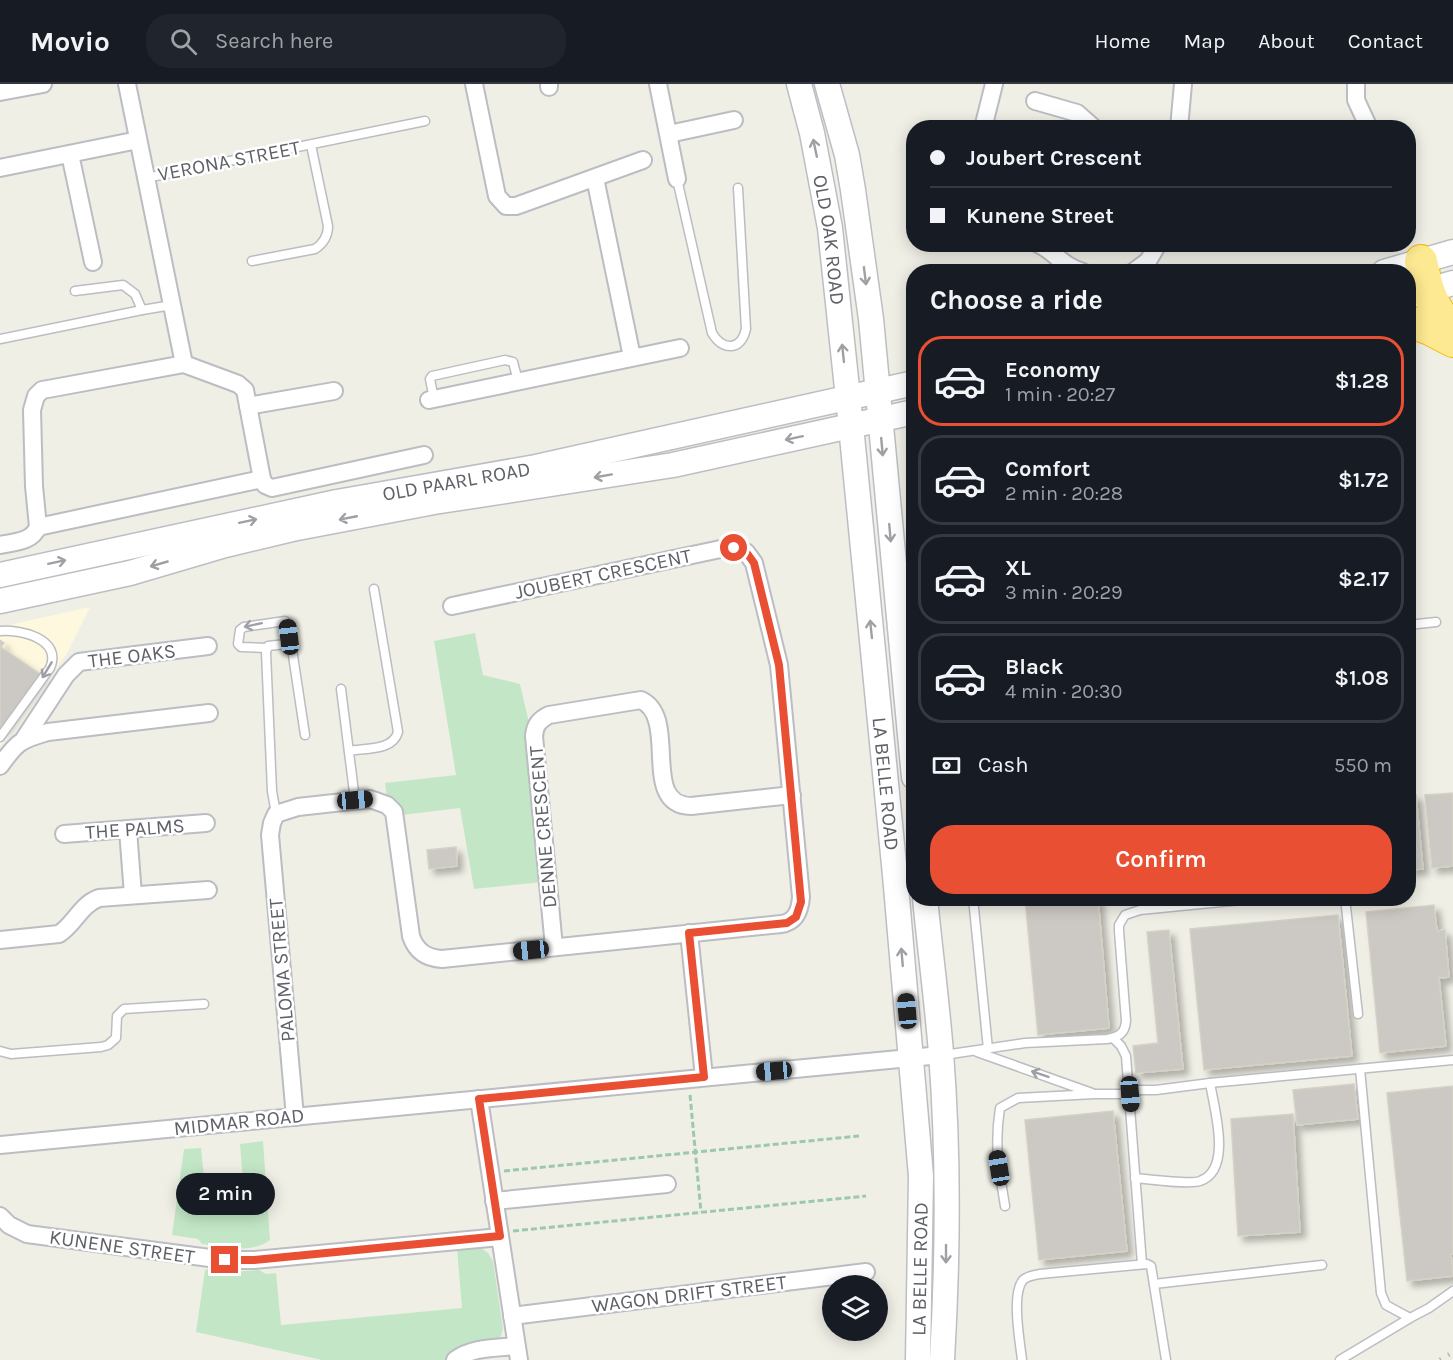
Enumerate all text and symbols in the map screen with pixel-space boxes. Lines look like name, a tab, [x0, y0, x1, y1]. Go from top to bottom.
search box	[146, 14, 566, 68]
text: Movio	[30, 25, 110, 58]
icon: search	[167, 25, 200, 58]
text: Search here	[215, 28, 333, 54]
text: Home	[1095, 29, 1151, 53]
text: Map	[1184, 29, 1225, 53]
text: About	[1258, 29, 1315, 53]
text: Contact	[1348, 29, 1423, 53]
street label: VERONA STREET	[156, 136, 302, 186]
one-way arrow	[809, 138, 820, 158]
text: Joubert Crescent	[966, 145, 1142, 171]
street label: OLD OAK ROAD	[809, 173, 850, 306]
text: Kunene Street	[966, 203, 1114, 229]
one-way arrow	[860, 266, 871, 285]
text: Choose a ride	[930, 284, 1103, 316]
one-way arrow	[838, 344, 849, 364]
icon: car	[933, 354, 987, 408]
text: Economy	[1005, 357, 1100, 383]
text: $1.28	[1335, 368, 1389, 394]
text: 1 min · 20:27	[1005, 383, 1115, 406]
one-way arrow	[785, 433, 804, 445]
one-way arrow	[877, 437, 888, 457]
icon: car	[933, 453, 987, 507]
text: Comfort	[1005, 456, 1090, 482]
street label: OLD PAARL ROAD	[381, 457, 532, 505]
text: $1.72	[1338, 467, 1389, 493]
one-way arrow	[594, 471, 613, 482]
text: 2 min · 20:28	[1005, 482, 1123, 505]
one-way arrow	[339, 513, 359, 524]
one-way arrow	[238, 515, 257, 527]
one-way arrow	[885, 522, 896, 542]
route start	[720, 534, 747, 561]
street label: JOUBERT CRESCENT	[513, 544, 693, 604]
icon: car	[933, 552, 987, 606]
text: XL	[1005, 555, 1031, 581]
one-way arrow	[47, 556, 66, 568]
one-way arrow	[150, 559, 169, 570]
text: $2.17	[1338, 566, 1389, 592]
text: 3 min · 20:29	[1005, 581, 1123, 604]
car	[278, 618, 300, 656]
one-way arrow	[865, 619, 876, 639]
one-way arrow	[244, 620, 263, 632]
street label: THE OAKS	[87, 639, 177, 673]
icon: car	[933, 651, 987, 705]
text: Black	[1005, 654, 1064, 680]
one-way arrow	[40, 661, 52, 678]
text: $1.08	[1334, 665, 1389, 691]
text: 4 min · 20:30	[1005, 680, 1122, 703]
street label: LA BELLE ROAD	[868, 716, 904, 852]
street label: DENNE CRESCENT	[524, 745, 562, 909]
icon: cash	[930, 749, 963, 782]
text: Cash	[978, 752, 1028, 778]
text: 550 m	[1334, 754, 1392, 777]
car	[336, 789, 374, 811]
street label: THE PALMS	[85, 814, 185, 844]
button: Confirm	[930, 825, 1392, 894]
street label: PALOMA STREET	[264, 897, 300, 1043]
car	[512, 939, 550, 961]
one-way arrow	[896, 948, 907, 968]
car	[896, 992, 918, 1030]
car	[755, 1060, 793, 1082]
one-way arrow	[1031, 1067, 1050, 1078]
car	[1120, 1075, 1140, 1113]
street label: MIDMAR ROAD	[173, 1104, 305, 1140]
car	[987, 1149, 1011, 1187]
callout: 2 min	[176, 1173, 274, 1215]
text: 2 min	[198, 1182, 253, 1205]
street label: LA BELLE ROAD	[907, 1202, 933, 1336]
street label: KUNENE STREET	[48, 1225, 196, 1269]
one-way arrow	[941, 1244, 952, 1264]
route end	[211, 1246, 238, 1273]
street label: WAGON DRIFT STREET	[590, 1271, 788, 1317]
map controls	[822, 1275, 888, 1341]
button: layers	[822, 1275, 888, 1341]

